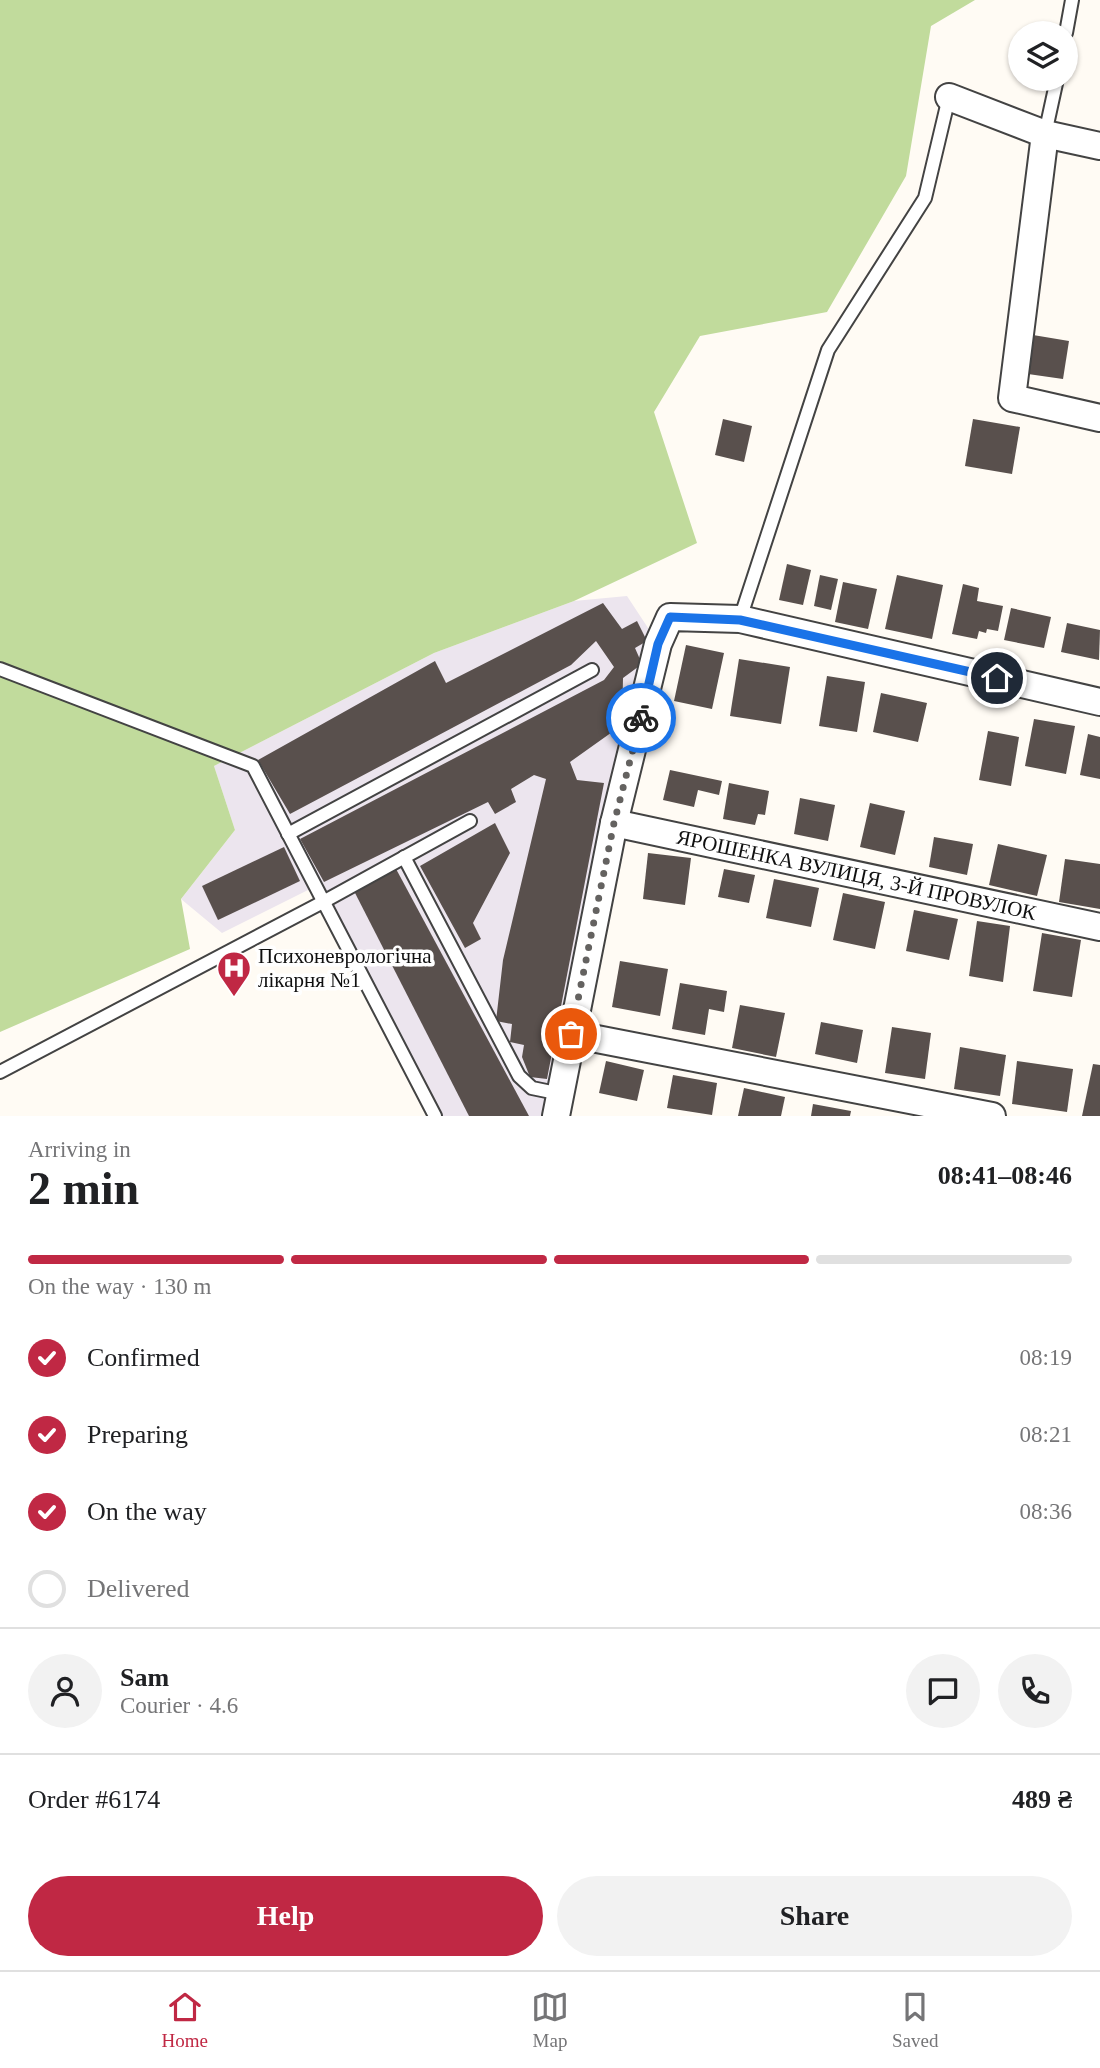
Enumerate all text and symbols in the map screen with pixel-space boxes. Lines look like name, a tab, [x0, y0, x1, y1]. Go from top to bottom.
map controls	[1008, 21, 1078, 91]
button: layers	[1008, 21, 1078, 91]
pin	[967, 648, 1027, 708]
icon: home	[978, 659, 1016, 697]
courier	[606, 683, 676, 753]
icon: bike	[622, 699, 660, 737]
street label: ЯРОШЕНКА ВУЛИЦЯ, 3-Й ПРОВУЛОК	[674, 825, 1039, 925]
place label: Психоневрологічна лікарня №1	[258, 944, 432, 992]
hospital icon: Психоневрологічна лікарня №1	[215, 949, 253, 998]
pin	[541, 1004, 601, 1064]
icon: bag	[552, 1015, 590, 1053]
text: Arriving in	[28, 1137, 131, 1162]
text: 08:41–08:46	[938, 1161, 1072, 1190]
text: 2 min	[28, 1163, 139, 1214]
text: On the way · 130 m	[28, 1274, 211, 1299]
icon: check	[28, 1339, 66, 1377]
text: Confirmed	[87, 1343, 200, 1372]
text: 08:19	[1020, 1345, 1072, 1370]
icon: check	[28, 1416, 66, 1454]
text: Preparing	[87, 1420, 188, 1449]
text: 08:21	[1020, 1422, 1072, 1447]
icon: check	[28, 1493, 66, 1531]
text: On the way	[87, 1497, 207, 1526]
text: 08:36	[1020, 1499, 1072, 1524]
text: Delivered	[87, 1574, 190, 1603]
button: person	[28, 1654, 102, 1728]
button: chat	[906, 1654, 980, 1728]
button: phone	[998, 1654, 1072, 1728]
text: Sam	[120, 1663, 169, 1692]
text: Courier · 4.6	[120, 1693, 238, 1718]
text: Order #6174	[28, 1785, 160, 1814]
text: 489 ₴	[1012, 1785, 1072, 1814]
button: Help	[28, 1876, 543, 1956]
button: Share	[557, 1876, 1072, 1956]
tab: Home	[162, 1988, 208, 2052]
tab: Map	[531, 1988, 569, 2052]
tab: Saved	[892, 1988, 938, 2052]

